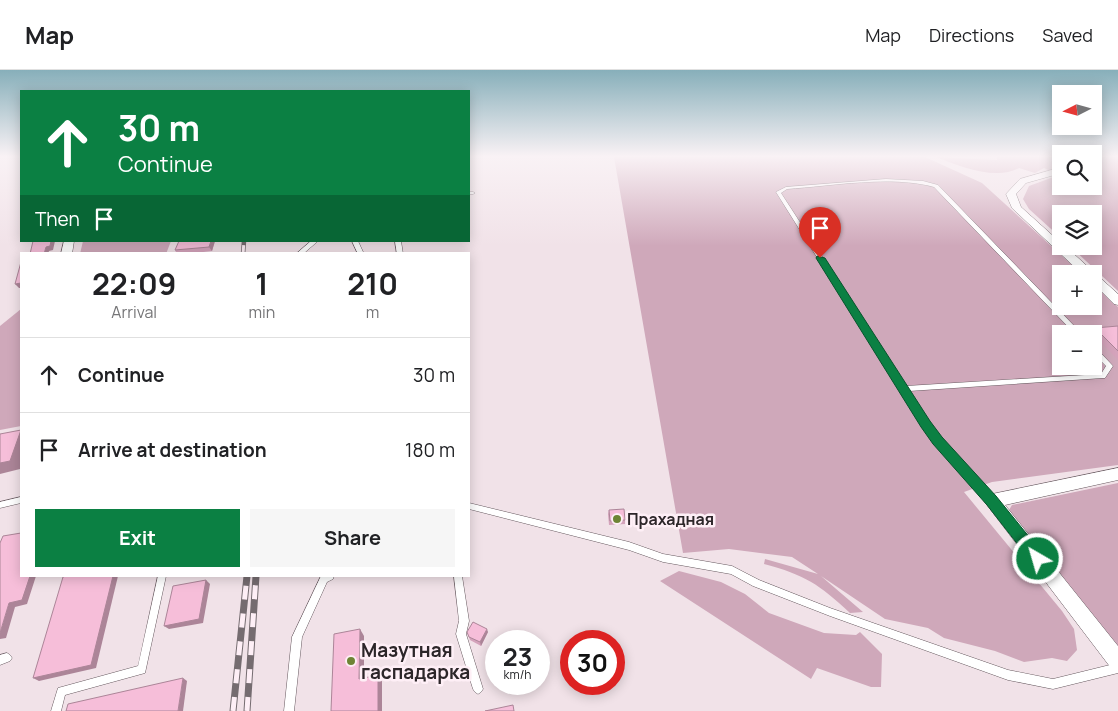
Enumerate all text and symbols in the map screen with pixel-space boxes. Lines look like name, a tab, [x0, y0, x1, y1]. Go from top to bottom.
text: Map	[25, 18, 74, 51]
text: Map	[865, 23, 901, 47]
text: Directions	[929, 23, 1014, 47]
text: Saved	[1042, 23, 1093, 47]
north arrow	[1052, 85, 1102, 135]
map controls	[1052, 85, 1102, 375]
text: 30 m	[118, 104, 200, 152]
icon: ahead	[35, 110, 100, 175]
button: search	[1052, 145, 1102, 195]
text: Continue	[118, 149, 213, 179]
icon: arrive	[90, 205, 118, 233]
button: layers	[1052, 205, 1102, 255]
text: Then	[35, 206, 80, 232]
pin	[799, 207, 841, 258]
icon: arrive	[806, 214, 834, 242]
text: 22:09	[92, 263, 176, 304]
text: 1	[255, 263, 268, 304]
text: 210	[347, 263, 398, 304]
button: +	[1052, 265, 1102, 315]
text: Arrival	[111, 301, 157, 323]
text: min	[248, 301, 275, 323]
text: m	[366, 301, 379, 323]
button: −	[1052, 325, 1102, 375]
icon: ahead	[35, 361, 63, 389]
text: Continue	[78, 362, 164, 388]
text: 30 m	[413, 362, 455, 388]
icon: arrive	[35, 436, 63, 464]
text: Arrive at destination	[78, 437, 267, 463]
text: 180 m	[405, 437, 455, 463]
place label: Прахадная	[627, 508, 714, 530]
button: Exit	[35, 509, 240, 567]
button: Share	[250, 509, 455, 567]
marker: Прахадная	[611, 513, 623, 525]
position arrow	[1011, 532, 1063, 584]
speed limit sign: 30	[560, 630, 625, 695]
place label: Мазутная гаспадарка	[361, 637, 470, 685]
text: 23	[503, 639, 532, 674]
marker: Мазутная гаспадарка	[345, 655, 357, 667]
text: km/h	[504, 666, 531, 683]

